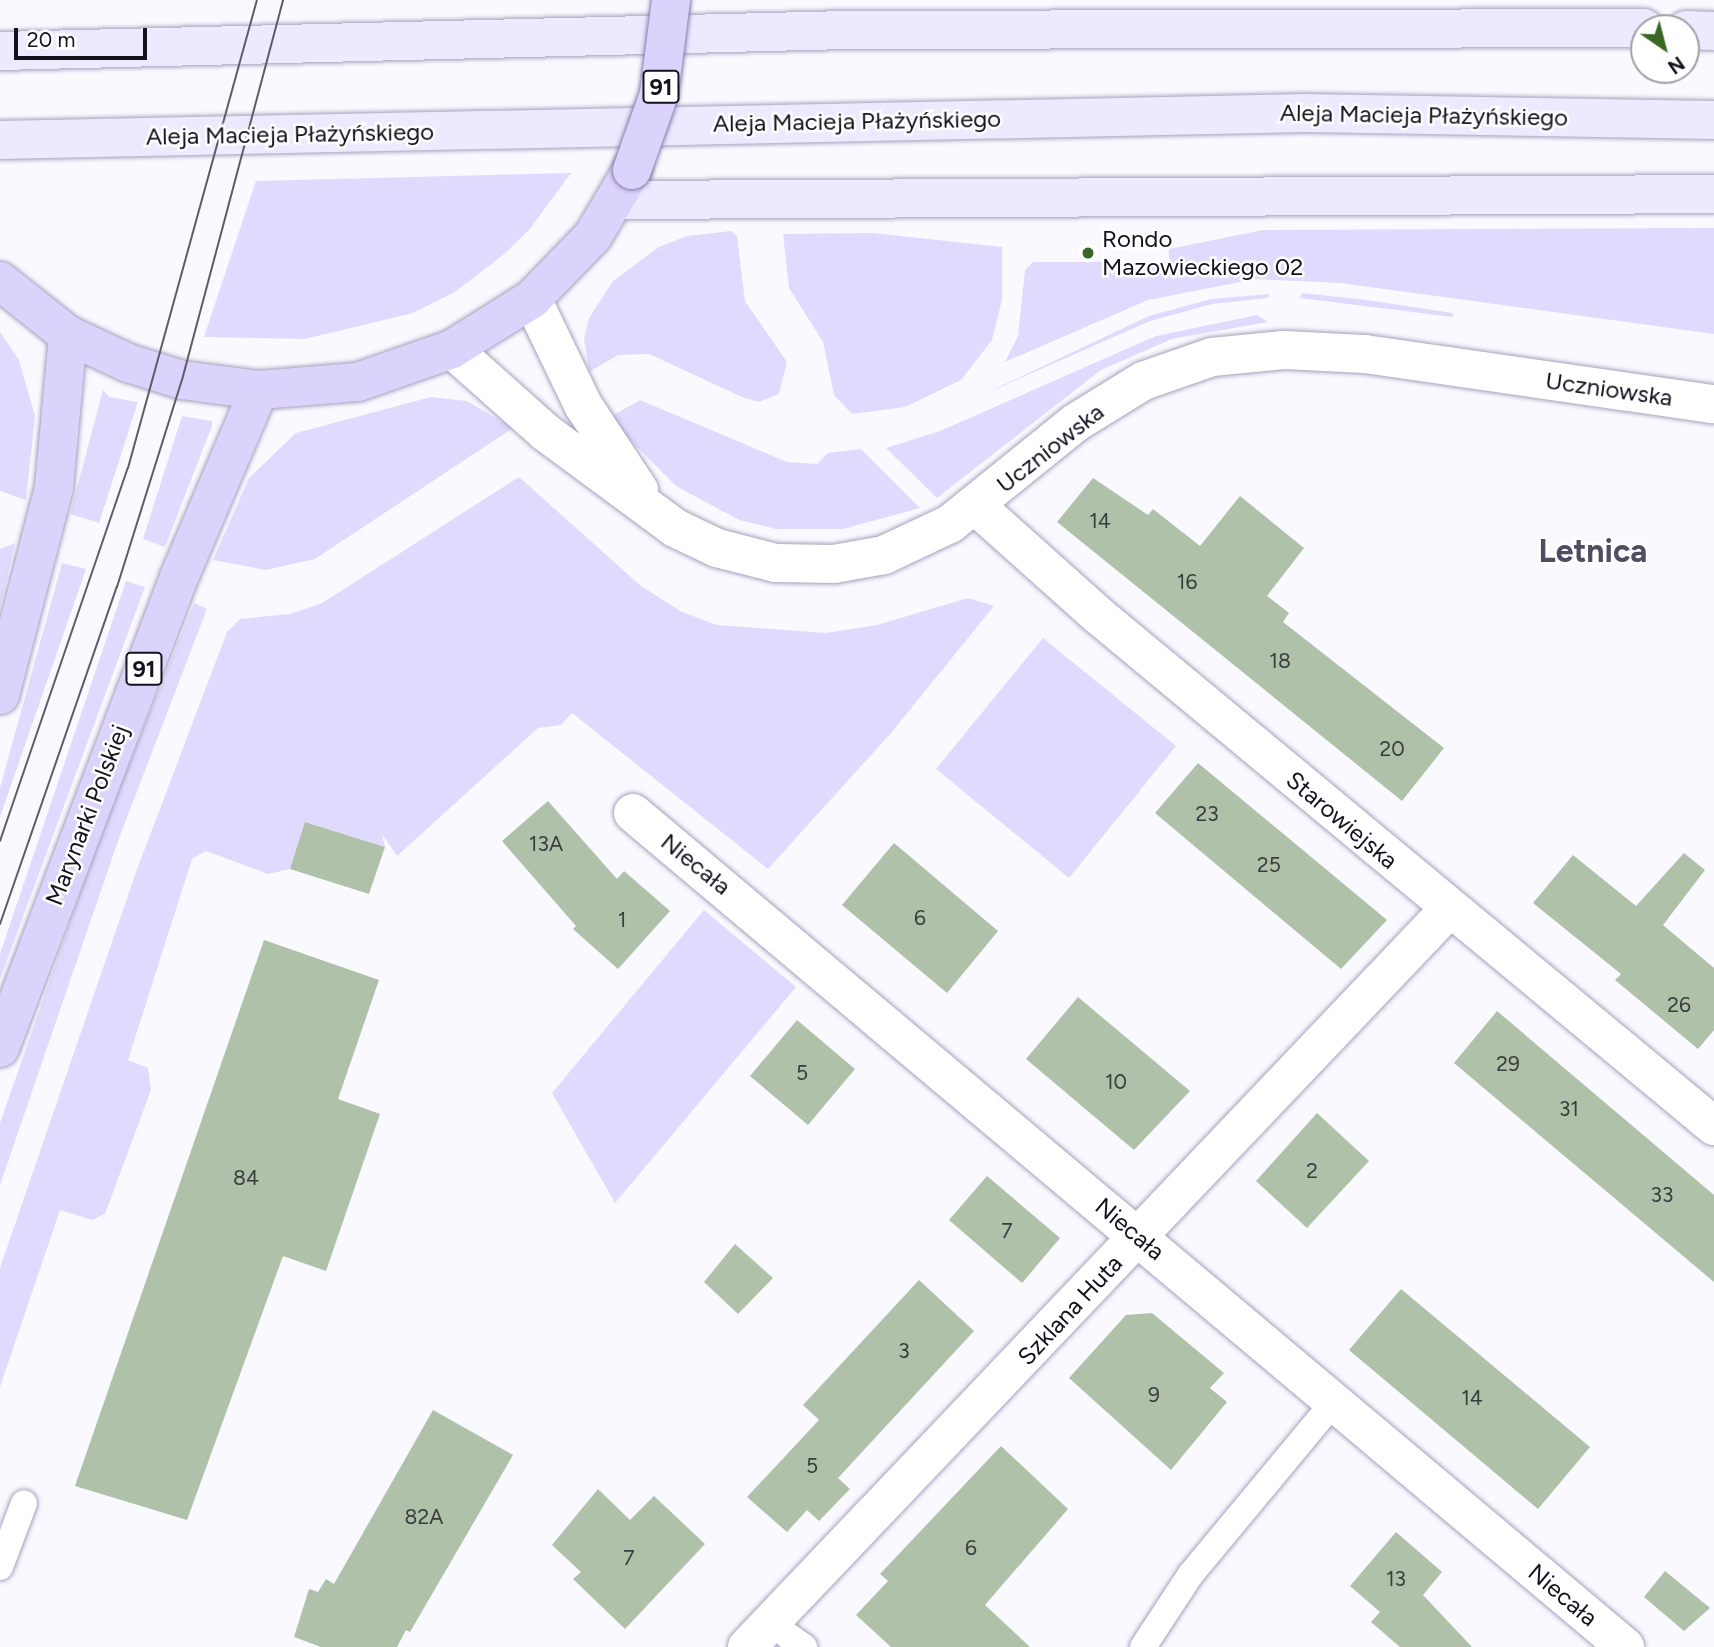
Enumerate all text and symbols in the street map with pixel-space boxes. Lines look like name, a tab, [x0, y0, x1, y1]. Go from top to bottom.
scale bar	[18, 14, 150, 58]
north arrow	[1630, 14, 1700, 84]
text: 20 m	[27, 27, 75, 52]
text: N	[1664, 51, 1689, 79]
road number: 91	[642, 68, 680, 106]
street label: Aleja Macieja Płażyńskiego	[1280, 98, 1568, 132]
street label: Aleja Macieja Płażyńskiego	[713, 104, 1001, 138]
street label: Aleja Macieja Płażyńskiego	[146, 117, 434, 151]
place label: Rondo Mazowieckiego 02	[1102, 225, 1303, 281]
marker: Rondo Mazowieckiego 02	[1080, 245, 1096, 261]
street label: Uczniowska	[1544, 366, 1674, 412]
street label: Uczniowska	[991, 397, 1109, 499]
house number: 14	[1089, 508, 1111, 534]
district label: Letnica	[1539, 532, 1647, 570]
house number: 16	[1177, 569, 1197, 595]
house number: 18	[1269, 648, 1291, 674]
road number: 91	[125, 650, 163, 688]
street label: Marynarki Polskiej	[39, 721, 135, 909]
house number: 20	[1379, 736, 1405, 762]
street label: Starowiejska	[1280, 765, 1404, 875]
house number: 23	[1195, 801, 1219, 827]
street label: Niecała	[655, 827, 737, 901]
house number: 13A	[529, 831, 563, 857]
house number: 25	[1257, 852, 1281, 878]
house number: 6	[914, 905, 926, 931]
house number: 1	[618, 907, 626, 933]
house number: 26	[1667, 992, 1691, 1018]
house number: 29	[1496, 1051, 1520, 1077]
house number: 5	[796, 1060, 808, 1086]
house number: 10	[1105, 1069, 1127, 1095]
house number: 31	[1559, 1096, 1579, 1122]
house number: 2	[1306, 1158, 1318, 1184]
house number: 84	[233, 1165, 259, 1191]
house number: 33	[1651, 1182, 1673, 1208]
street label: Niecała	[1090, 1192, 1170, 1266]
house number: 7	[1001, 1218, 1013, 1244]
street label: Szklana Huta	[1012, 1249, 1128, 1371]
house number: 3	[898, 1338, 910, 1364]
house number: 9	[1148, 1382, 1160, 1408]
house number: 14	[1461, 1385, 1483, 1411]
house number: 5	[806, 1453, 818, 1479]
house number: 82A	[405, 1504, 443, 1530]
house number: 6	[965, 1535, 977, 1561]
house number: 7	[623, 1545, 635, 1571]
street label: Niecała	[1523, 1558, 1603, 1632]
house number: 13	[1386, 1566, 1406, 1592]

